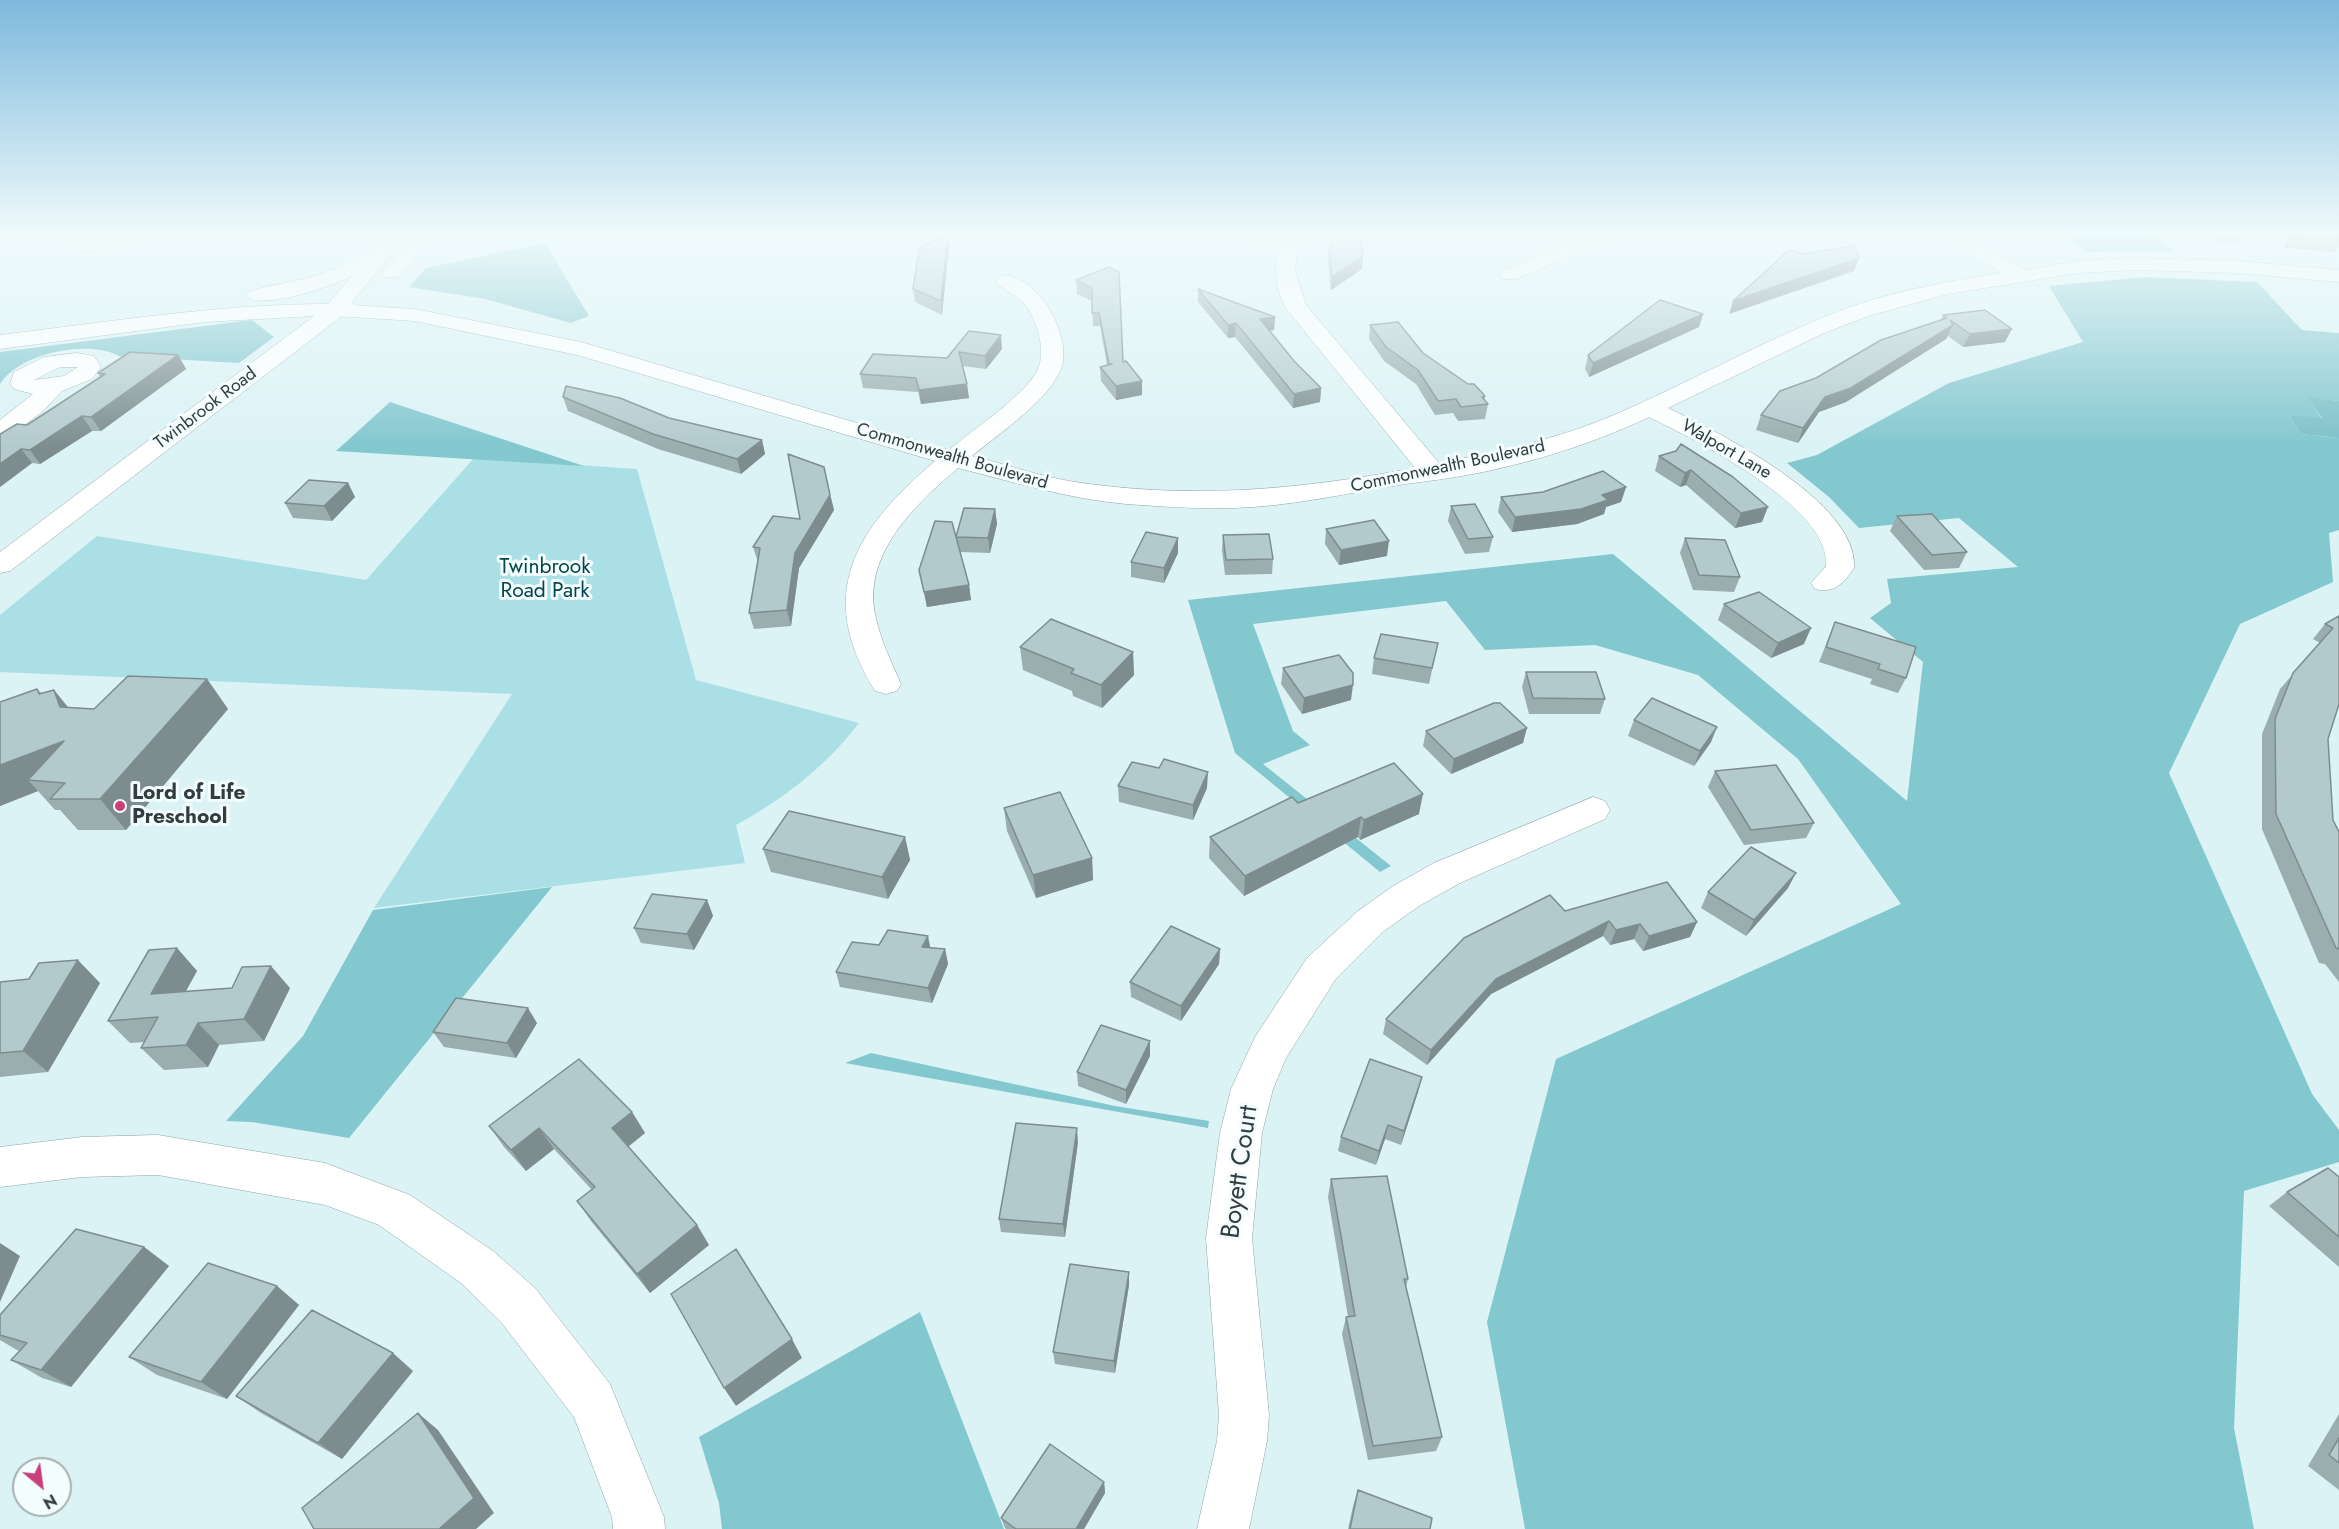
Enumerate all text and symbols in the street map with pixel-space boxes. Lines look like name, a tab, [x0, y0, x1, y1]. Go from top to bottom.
street label: Twinbrook Road	[151, 364, 261, 454]
street label: Walport Lane	[1677, 416, 1775, 484]
street label: Commonwealth Boulevard	[854, 419, 1050, 495]
street label: Commonwealth Boulevard	[1349, 436, 1547, 498]
park label: Twinbrook Road Park	[500, 555, 590, 605]
place label: Lord of Life Preschool	[132, 781, 245, 831]
marker: Lord of Life Preschool	[113, 799, 127, 813]
street label: Boyett Court	[1216, 1104, 1266, 1240]
north arrow	[12, 1457, 72, 1517]
text: N	[39, 1488, 61, 1515]

